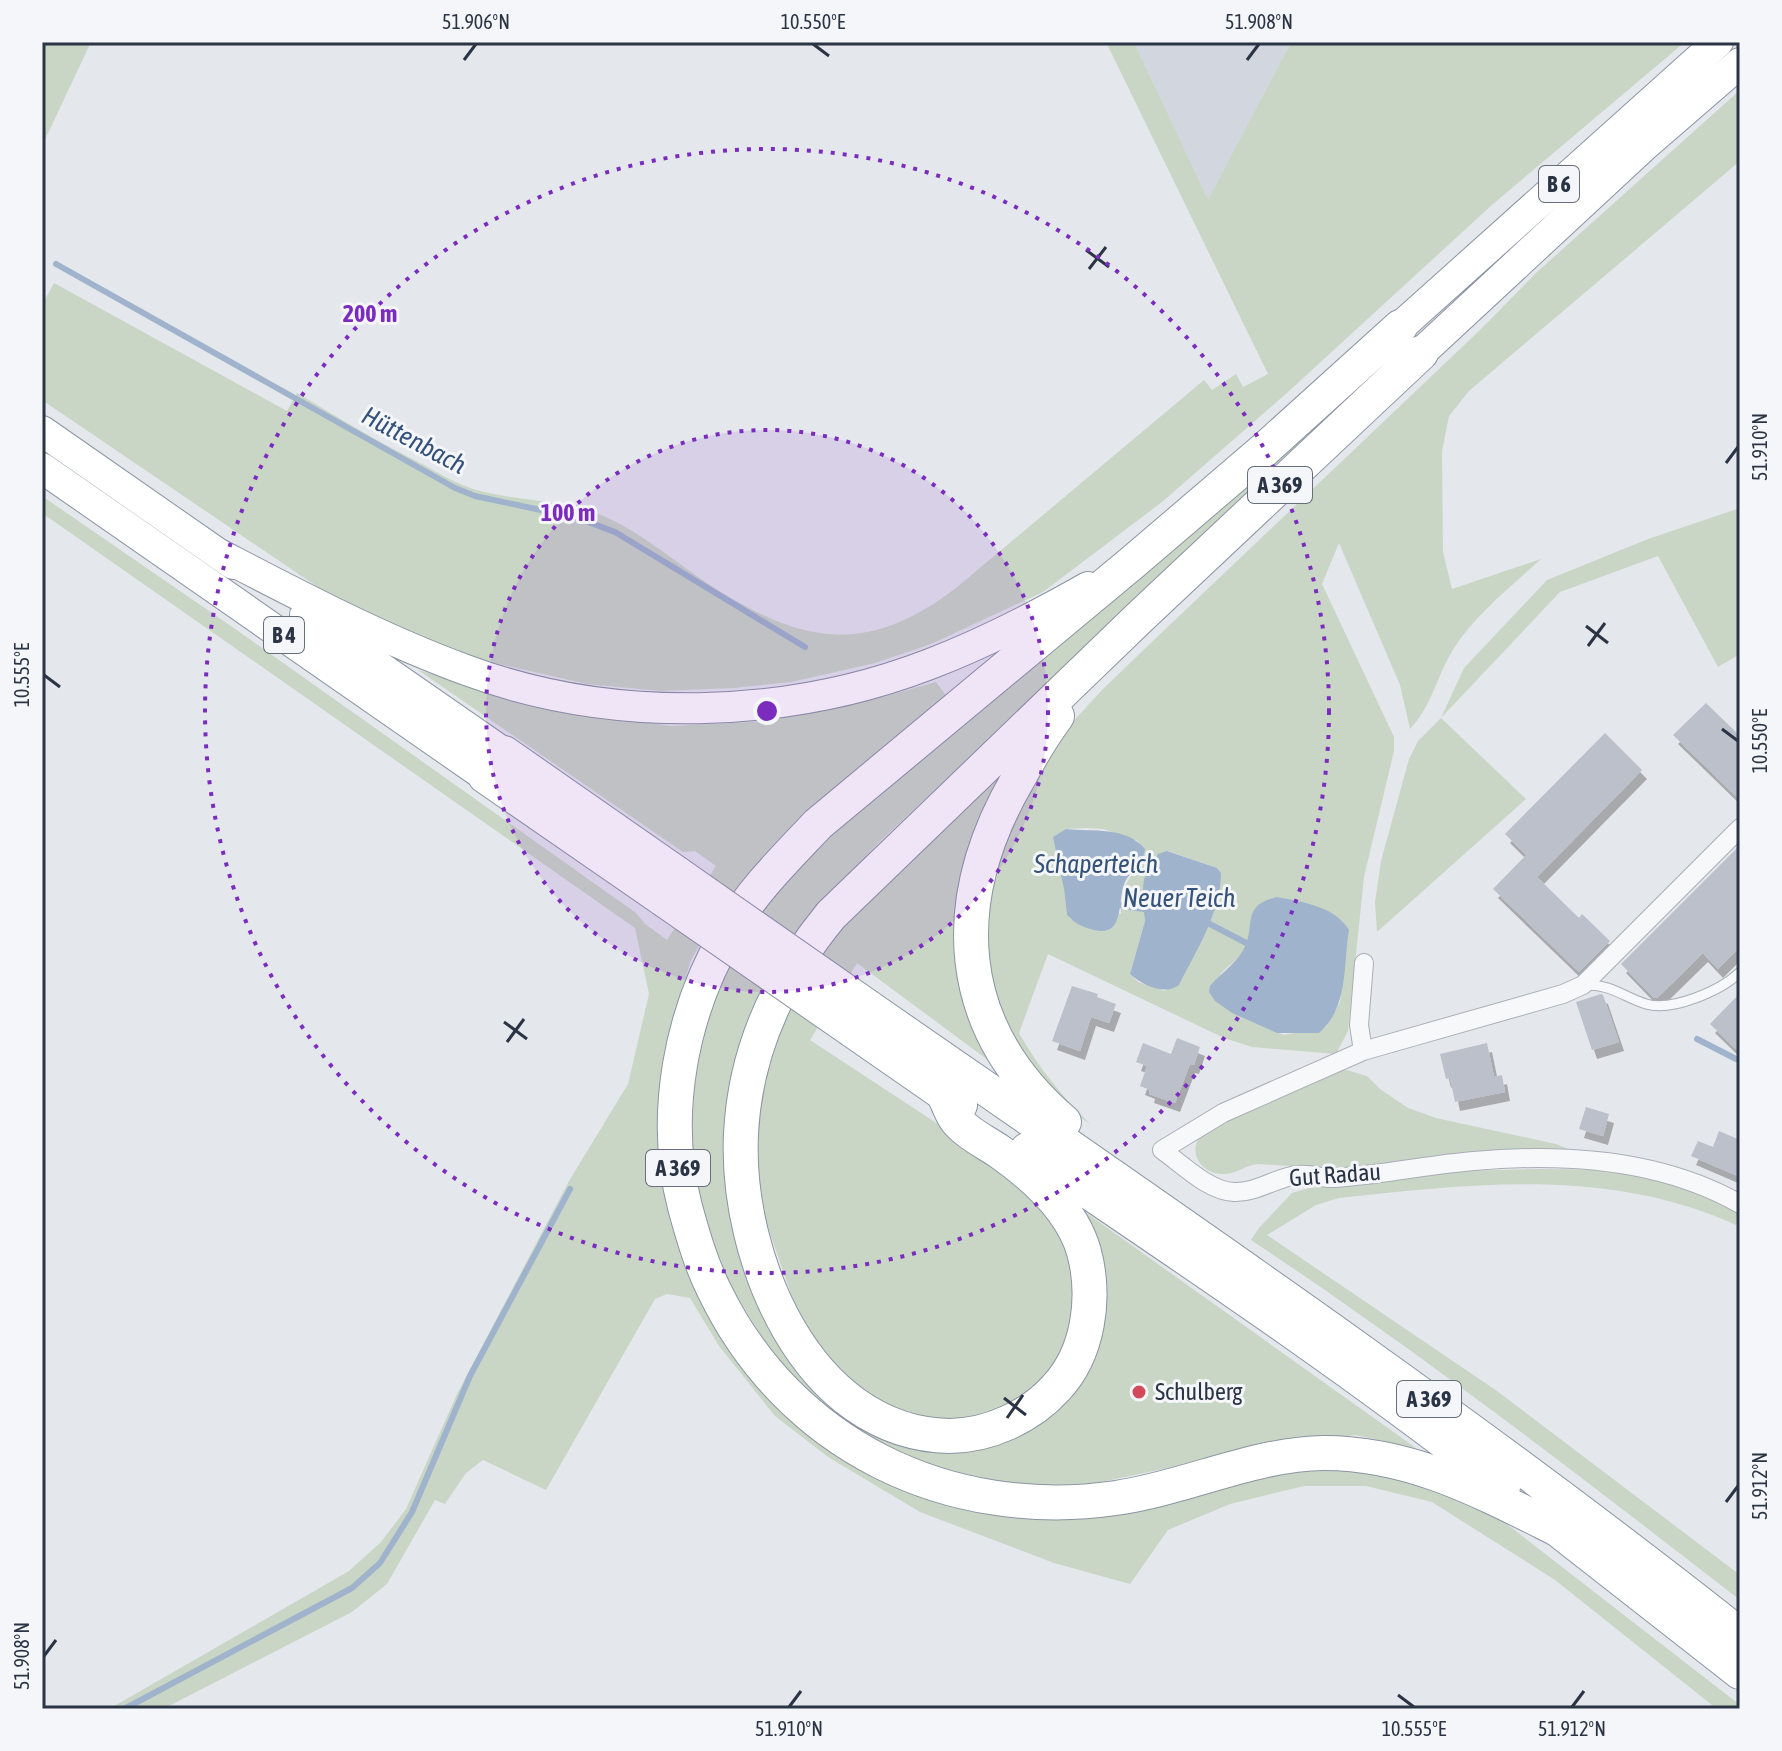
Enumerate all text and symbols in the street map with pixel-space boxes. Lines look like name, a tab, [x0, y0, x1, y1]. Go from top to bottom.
text: 51.906°N	[442, 10, 510, 33]
text: 10.550°E	[781, 10, 846, 33]
text: 51.908°N	[1225, 10, 1293, 33]
road number: B 6	[1539, 166, 1579, 202]
text: 200 m	[343, 300, 397, 327]
water label: Hüttenbach	[357, 400, 471, 480]
text: 51.910°N	[1748, 413, 1771, 481]
road number: A 369	[1248, 467, 1312, 503]
text: 100 m	[541, 499, 595, 526]
road number: B 4	[264, 617, 304, 653]
text: 10.555°E	[10, 642, 33, 707]
centre of rings	[753, 697, 781, 725]
text: 10.550°E	[1748, 708, 1771, 773]
water label: Schaperteich	[1033, 849, 1158, 879]
water label: Neuer Teich	[1123, 883, 1236, 913]
road number: A 369	[646, 1150, 710, 1186]
street label: Gut Radau	[1288, 1158, 1382, 1191]
place label: Schulberg	[1155, 1378, 1243, 1405]
road number: A 369	[1397, 1381, 1461, 1417]
marker: Schulberg	[1130, 1383, 1148, 1401]
text: 51.912°N	[1748, 1452, 1771, 1520]
text: 51.908°N	[10, 1622, 33, 1690]
text: 51.910°N	[755, 1717, 823, 1740]
text: 10.555°E	[1382, 1717, 1447, 1740]
text: 51.912°N	[1538, 1717, 1606, 1740]

